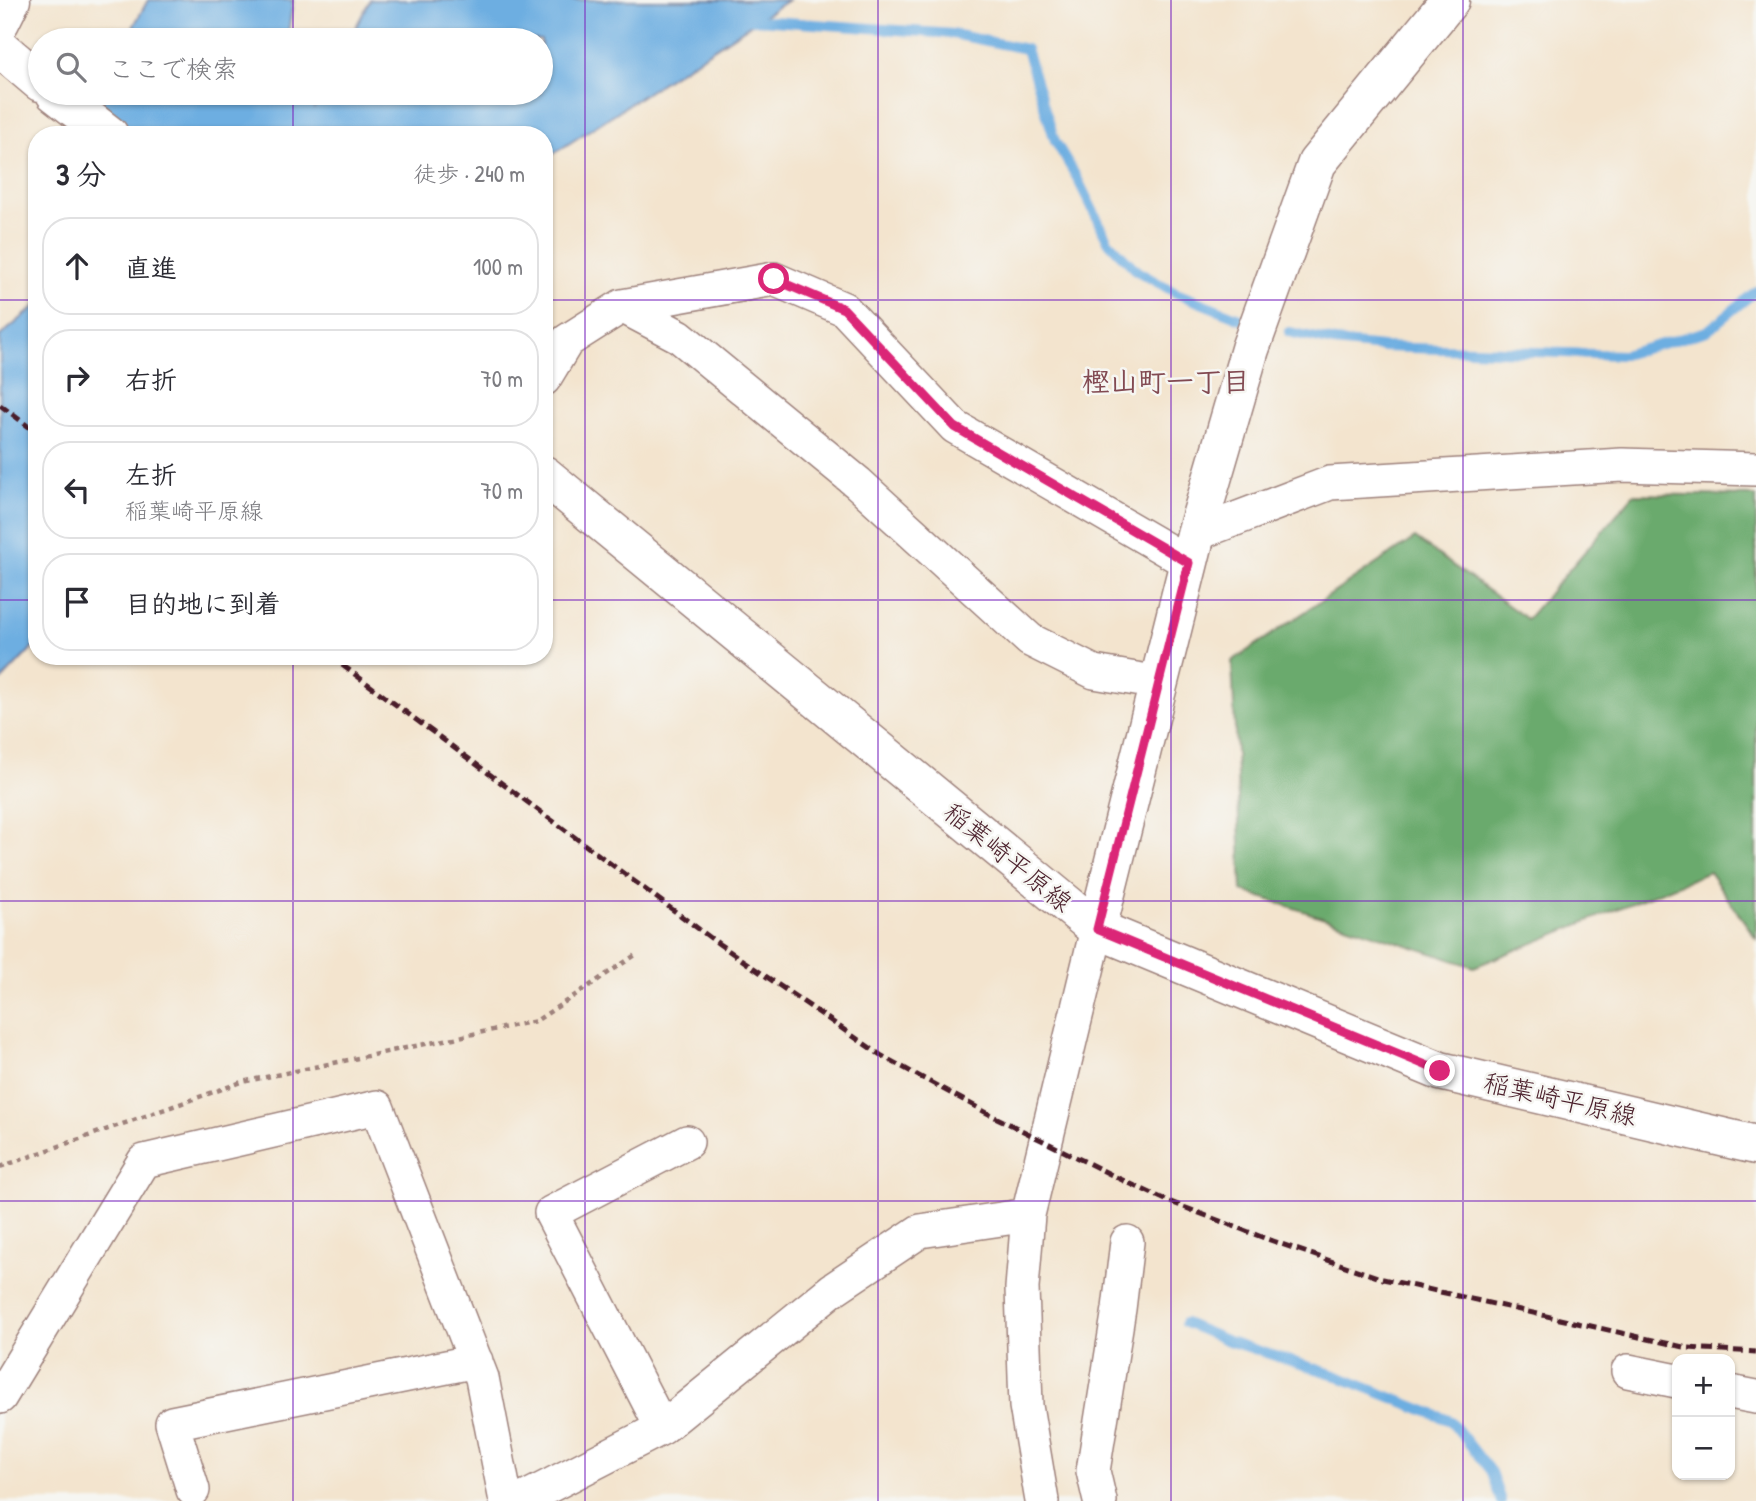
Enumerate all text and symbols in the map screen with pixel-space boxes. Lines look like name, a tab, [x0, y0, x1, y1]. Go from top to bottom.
search box	[28, 28, 553, 105]
icon: search	[52, 48, 90, 86]
text: ここで検索	[108, 51, 238, 86]
text: 3 分	[56, 154, 106, 194]
text: 徒歩 · 240 m	[413, 158, 525, 189]
icon: ahead	[58, 247, 96, 285]
text: 直進	[125, 250, 177, 285]
text: 100 m	[473, 251, 523, 282]
route start	[758, 263, 789, 294]
icon: right	[58, 359, 96, 397]
text: 右折	[125, 362, 177, 397]
district label: 樫山町一丁目	[1082, 362, 1250, 400]
text: 70 m	[480, 363, 523, 394]
text: 左折	[125, 457, 177, 492]
icon: left	[58, 471, 96, 509]
text: 70 m	[480, 475, 523, 506]
text: 稲葉崎平原線	[125, 495, 263, 526]
icon: arrive	[58, 583, 96, 621]
text: 目的地に到着	[125, 586, 281, 621]
street label: 稲葉崎平原線	[937, 794, 1080, 919]
route end	[1424, 1055, 1455, 1086]
street label: 稲葉崎平原線	[1480, 1064, 1640, 1133]
map controls	[1672, 1354, 1735, 1480]
button: +	[1672, 1354, 1735, 1417]
button: −	[1672, 1417, 1735, 1480]

